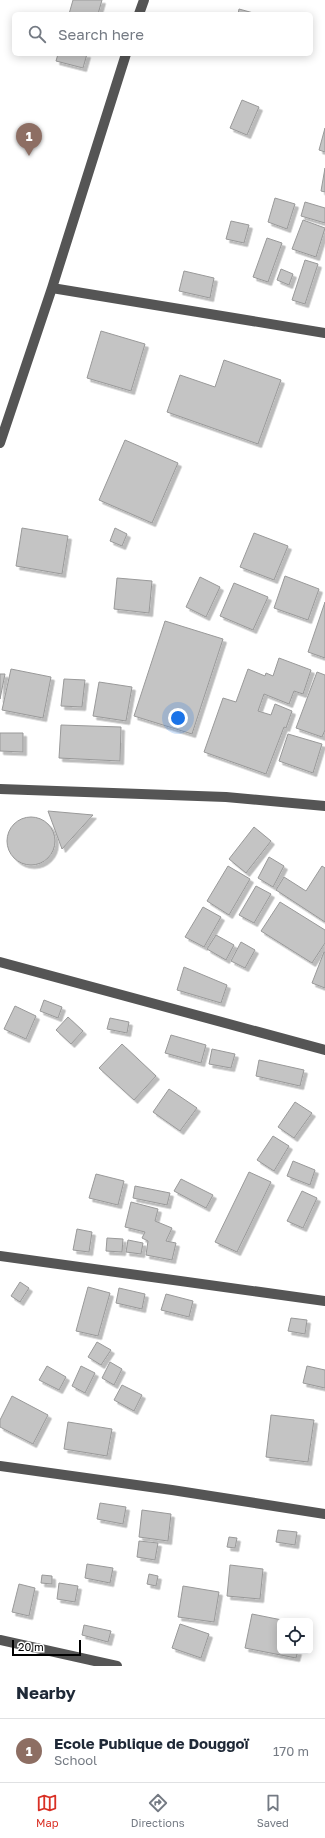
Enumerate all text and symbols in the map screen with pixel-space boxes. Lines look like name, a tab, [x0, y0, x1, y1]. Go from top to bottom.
search box	[12, 12, 313, 56]
icon: search	[26, 23, 48, 45]
text: Search here	[58, 25, 144, 43]
pin: 1	[16, 123, 42, 156]
your location	[168, 708, 188, 728]
map controls	[277, 1618, 313, 1654]
button: locate	[277, 1618, 313, 1654]
scale bar	[12, 1638, 81, 1657]
text: 20 m	[18, 1640, 44, 1653]
text: Nearby	[16, 1682, 76, 1703]
text: Ecole Publique de Douggoï	[54, 1734, 249, 1752]
text: 1	[26, 1743, 32, 1759]
text: 170 m	[273, 1743, 309, 1759]
text: School	[54, 1752, 97, 1768]
tab: Map	[36, 1792, 59, 1829]
tab: Directions	[131, 1792, 185, 1829]
tab: Saved	[257, 1792, 289, 1829]

